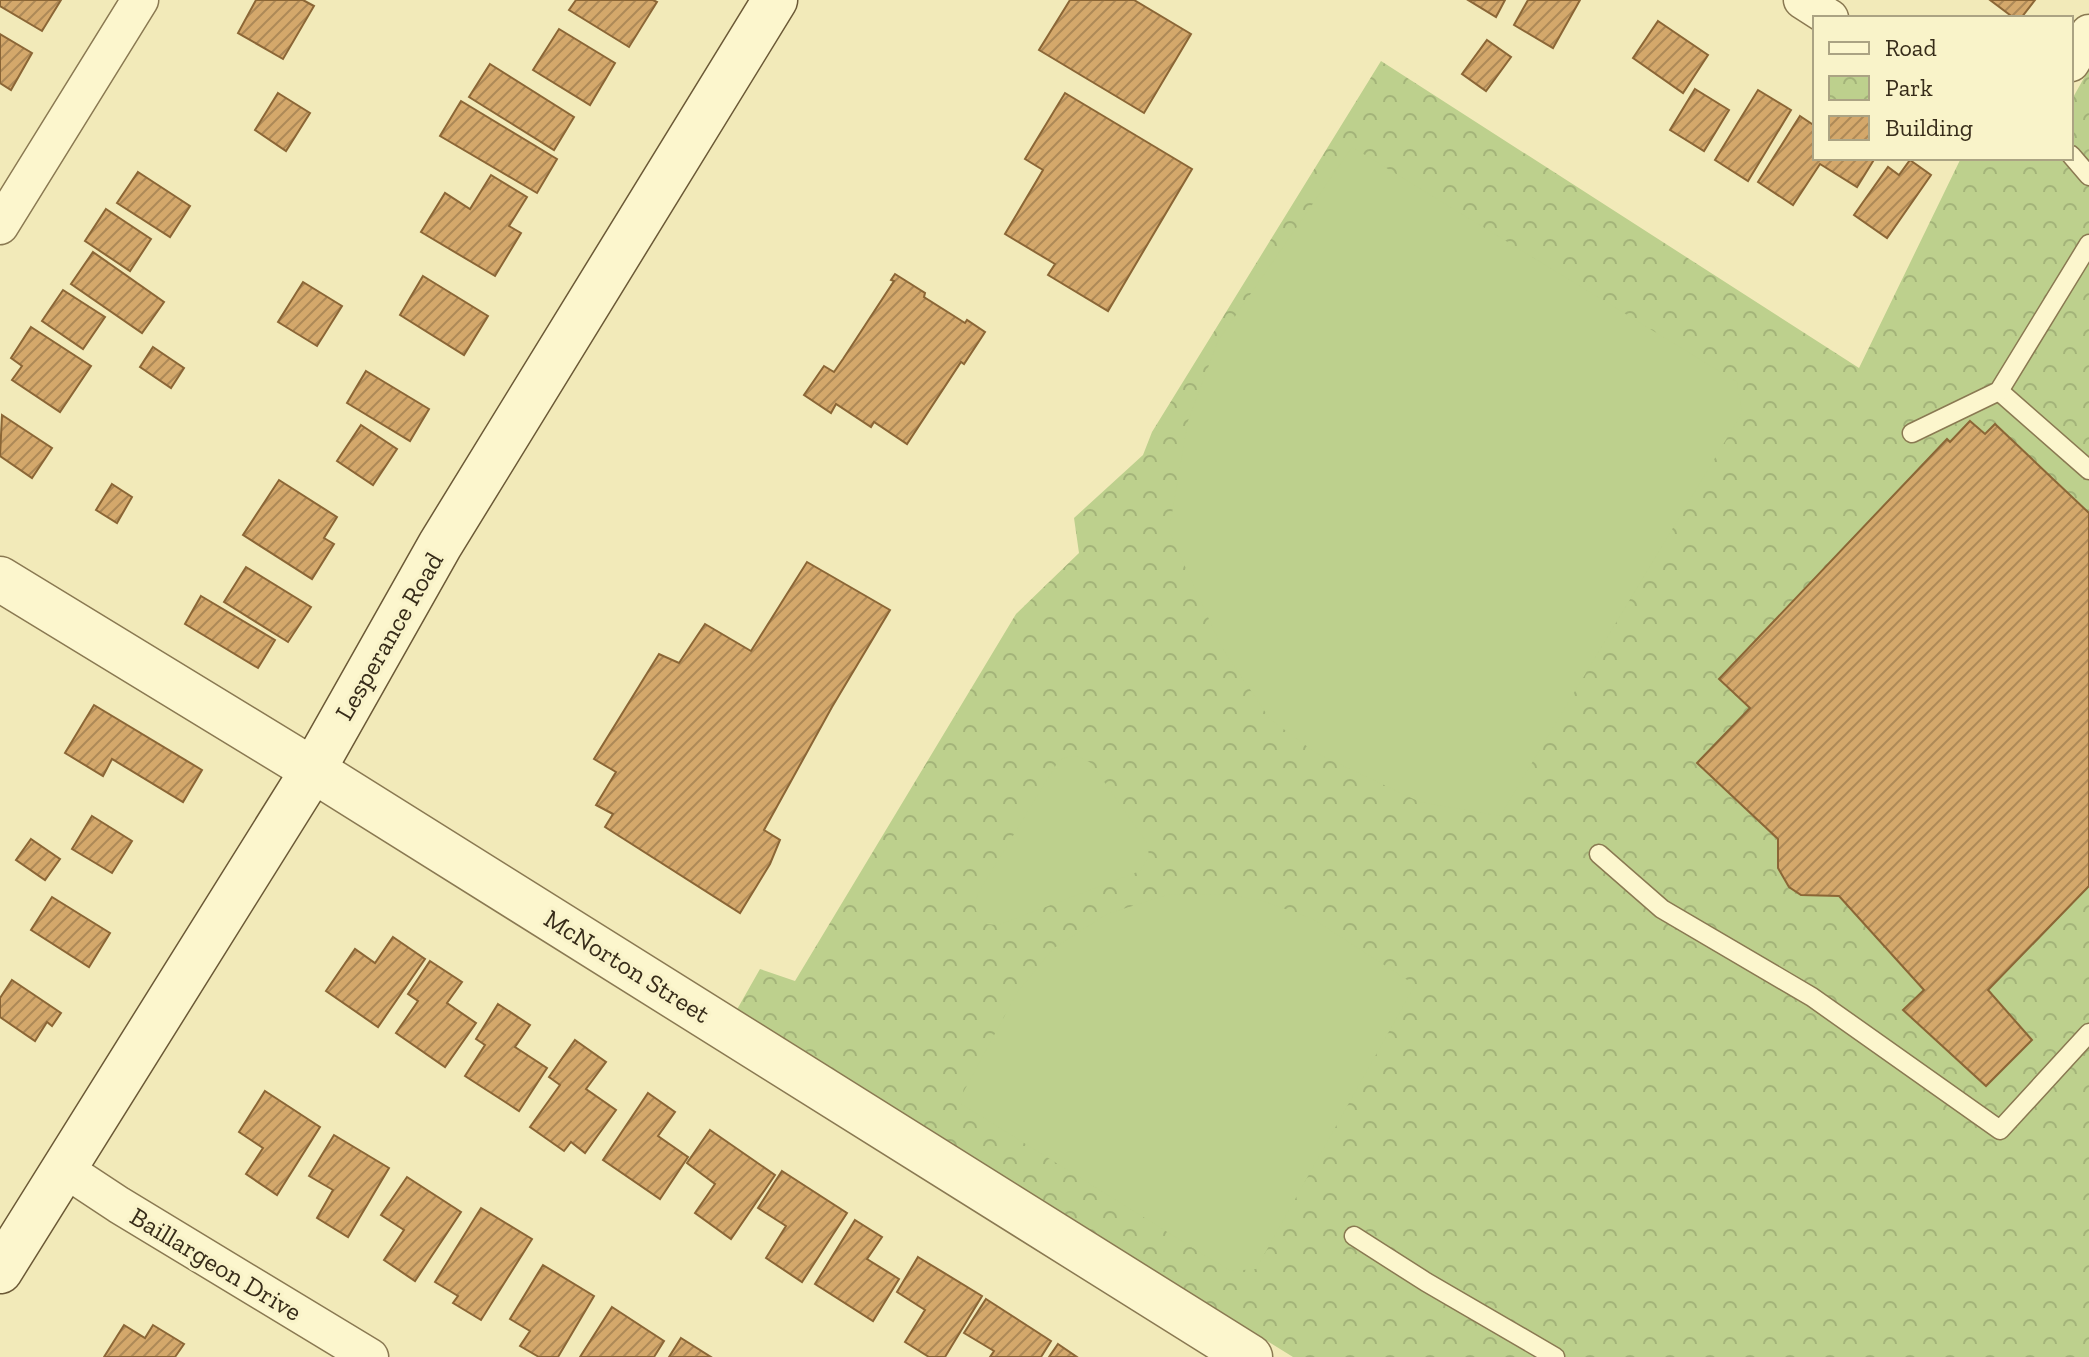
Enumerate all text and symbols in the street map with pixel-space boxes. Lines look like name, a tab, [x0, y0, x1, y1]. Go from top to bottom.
legend	[1813, 16, 2073, 160]
text: Road	[1885, 33, 1937, 62]
text: Park	[1885, 73, 1933, 102]
text: Building	[1885, 113, 1973, 142]
street label: Lesperance Road	[328, 546, 450, 726]
street label: McNorton Street	[538, 902, 716, 1030]
street label: Baillargeon Drive	[124, 1200, 308, 1328]

